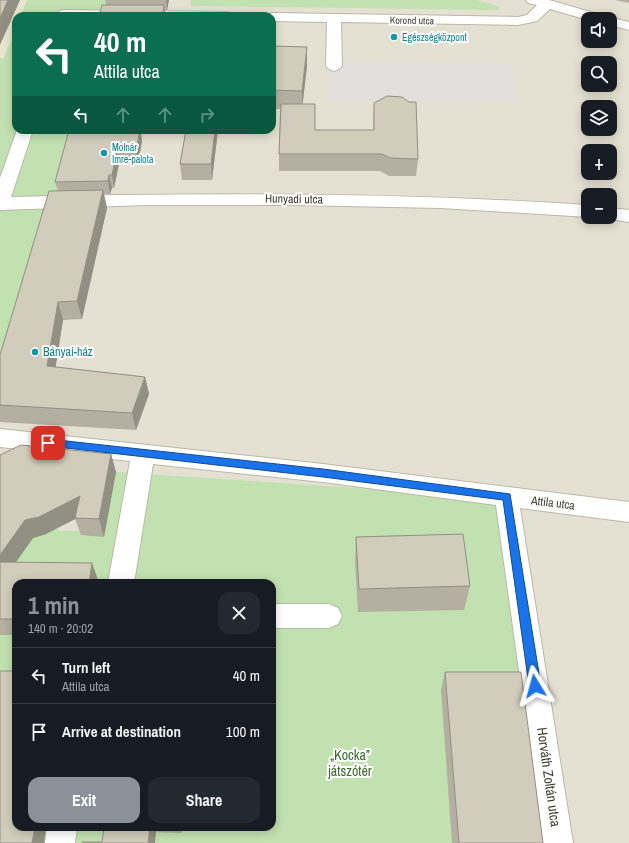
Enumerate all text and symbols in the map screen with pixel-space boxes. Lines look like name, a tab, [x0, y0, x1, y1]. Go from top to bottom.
map controls	[581, 12, 617, 224]
button: sound	[581, 12, 617, 48]
street label: Korond utca	[390, 14, 435, 27]
text: 40 m	[94, 23, 146, 61]
icon: left	[28, 28, 80, 80]
place label: Egészségközpont	[402, 31, 467, 44]
marker: Egészségközpont	[389, 32, 399, 42]
button: search	[581, 56, 617, 92]
text: Attila utca	[94, 59, 160, 84]
button: layers	[581, 100, 617, 136]
icon: left	[70, 104, 92, 126]
icon: ahead	[112, 104, 134, 126]
icon: ahead	[154, 104, 176, 126]
icon: right	[196, 104, 218, 126]
place label: Molnár Imre-palota	[112, 141, 154, 166]
button: +	[581, 144, 617, 180]
marker: Molnár Imre-palota	[99, 148, 109, 158]
button: −	[581, 188, 617, 224]
street label: Hunyadi utca	[265, 190, 324, 208]
place label: Bányai-ház	[43, 344, 93, 360]
marker: Bányai-ház	[30, 347, 40, 357]
pin	[31, 426, 65, 460]
icon: arrive	[37, 432, 59, 454]
street label: Attila utca	[529, 492, 576, 514]
text: 1 min	[28, 589, 79, 621]
button: close	[218, 592, 260, 634]
text: 140 m · 20:02	[28, 620, 93, 637]
text: Turn left	[62, 657, 110, 678]
icon: left	[28, 665, 50, 687]
text: 40 m	[233, 665, 260, 686]
position arrow	[514, 665, 556, 707]
text: Attila utca	[62, 678, 109, 695]
icon: arrive	[28, 721, 50, 743]
text: Arrive at destination	[62, 721, 181, 742]
text: 100 m	[226, 721, 260, 742]
street label: Horváth Zoltán utca	[533, 726, 565, 828]
park label: „Kocka” játszótér	[327, 746, 372, 780]
button: Exit	[28, 777, 140, 823]
button: Share	[148, 777, 260, 823]

